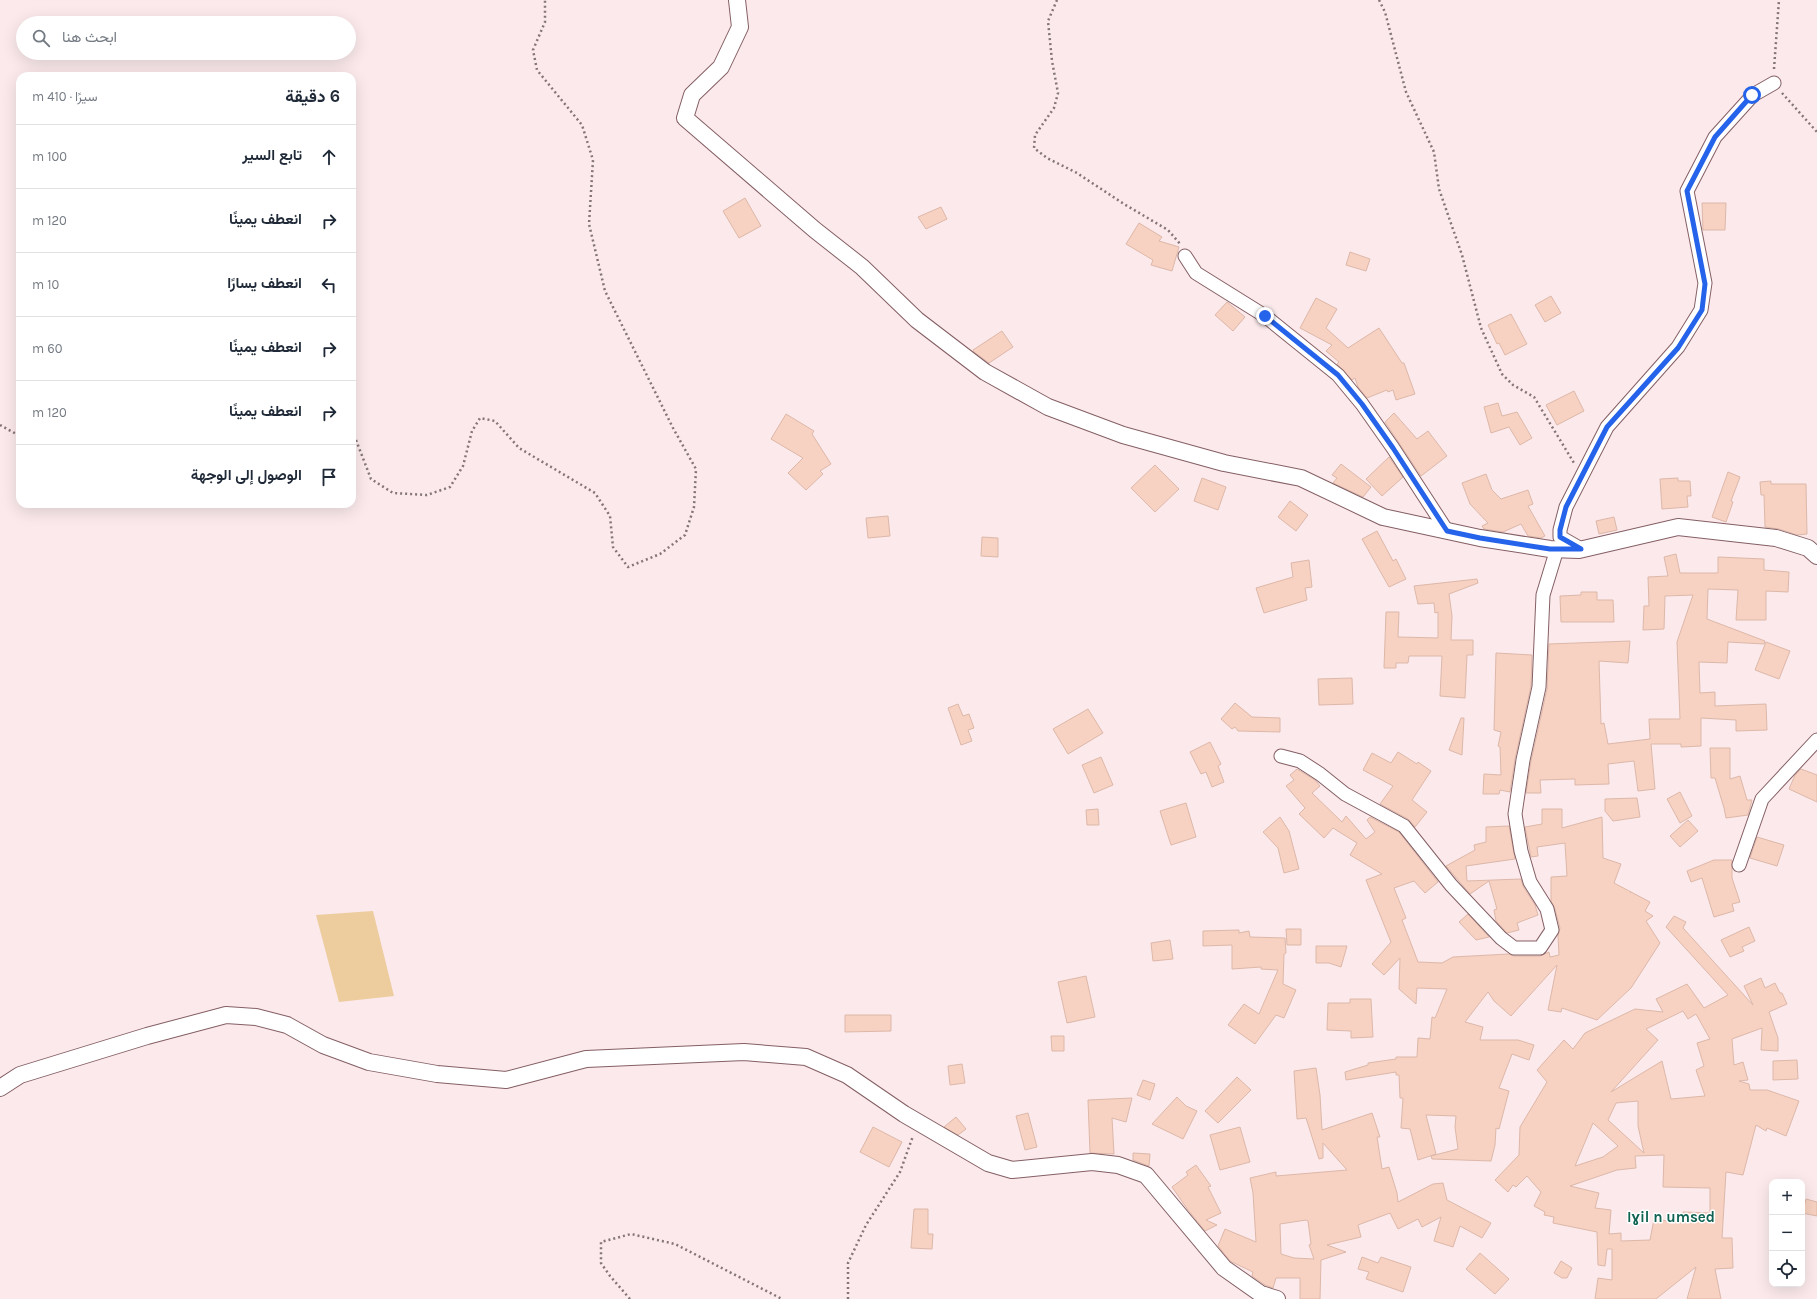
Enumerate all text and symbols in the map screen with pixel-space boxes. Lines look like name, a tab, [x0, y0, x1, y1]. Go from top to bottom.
search box	[16, 16, 356, 60]
icon: search	[30, 27, 52, 49]
text: ابحث هنا	[62, 28, 117, 46]
text: 6 دقيقة	[285, 86, 340, 106]
route start	[1743, 86, 1761, 104]
text: سيرًا · 410 m	[32, 89, 98, 104]
text: تابع السير	[242, 146, 302, 164]
icon: ahead	[318, 146, 340, 168]
text: 100 m	[32, 149, 67, 164]
text: انعطف يمينًا	[229, 210, 302, 228]
icon: right	[318, 210, 340, 232]
text: 120 m	[32, 213, 67, 228]
text: انعطف يسارًا	[227, 274, 302, 292]
icon: left	[318, 274, 340, 296]
text: 10 m	[32, 277, 59, 292]
route end	[1256, 307, 1274, 325]
text: انعطف يمينًا	[229, 338, 302, 356]
icon: right	[318, 338, 340, 360]
text: 60 m	[32, 341, 62, 356]
text: انعطف يمينًا	[229, 402, 302, 420]
icon: right	[318, 402, 340, 424]
text: 120 m	[32, 405, 67, 420]
text: الوصول إلى الوجهة	[191, 466, 302, 484]
icon: arrive	[318, 466, 340, 488]
map controls	[1769, 1179, 1805, 1287]
button: +	[1769, 1179, 1805, 1215]
district label: Iɣil n umsed	[1627, 1208, 1715, 1226]
button: −	[1769, 1215, 1805, 1251]
button: locate	[1769, 1251, 1805, 1287]

